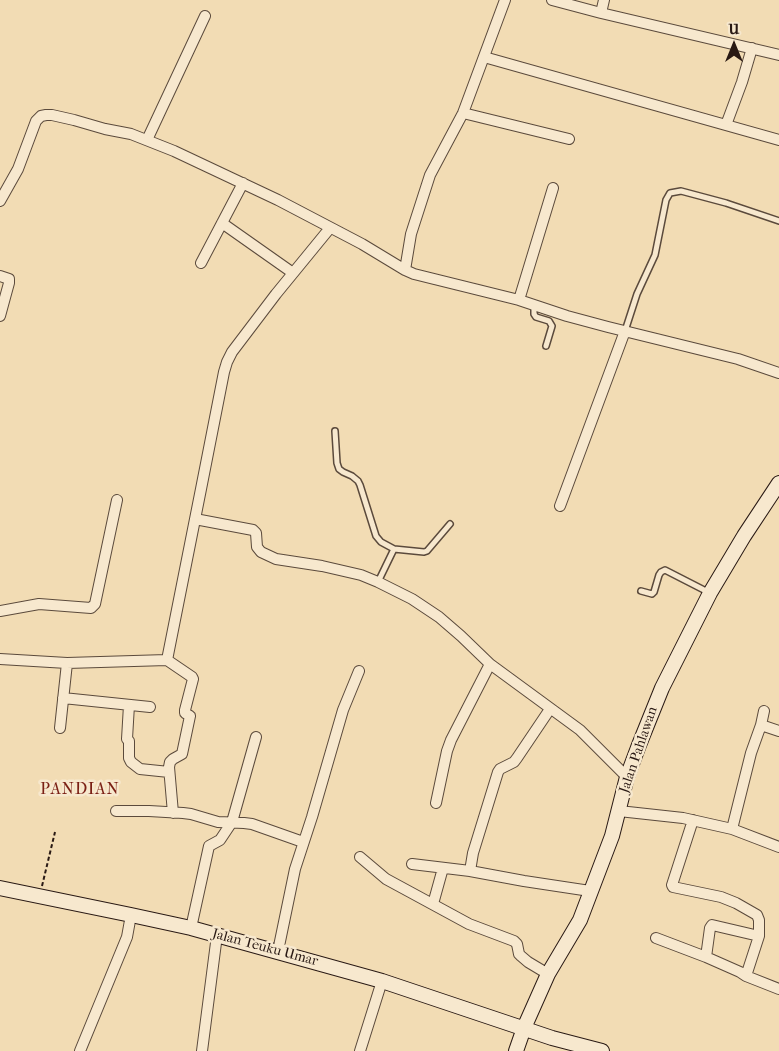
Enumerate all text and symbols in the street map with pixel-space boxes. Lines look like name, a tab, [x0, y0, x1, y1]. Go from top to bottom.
north arrow	[709, 20, 759, 70]
text: U	[729, 21, 739, 38]
street label: Jalan Pahlawan	[616, 704, 662, 796]
district label: PANDIAN	[39, 780, 121, 800]
street label: Jalan Teuku Umar	[210, 926, 320, 970]

